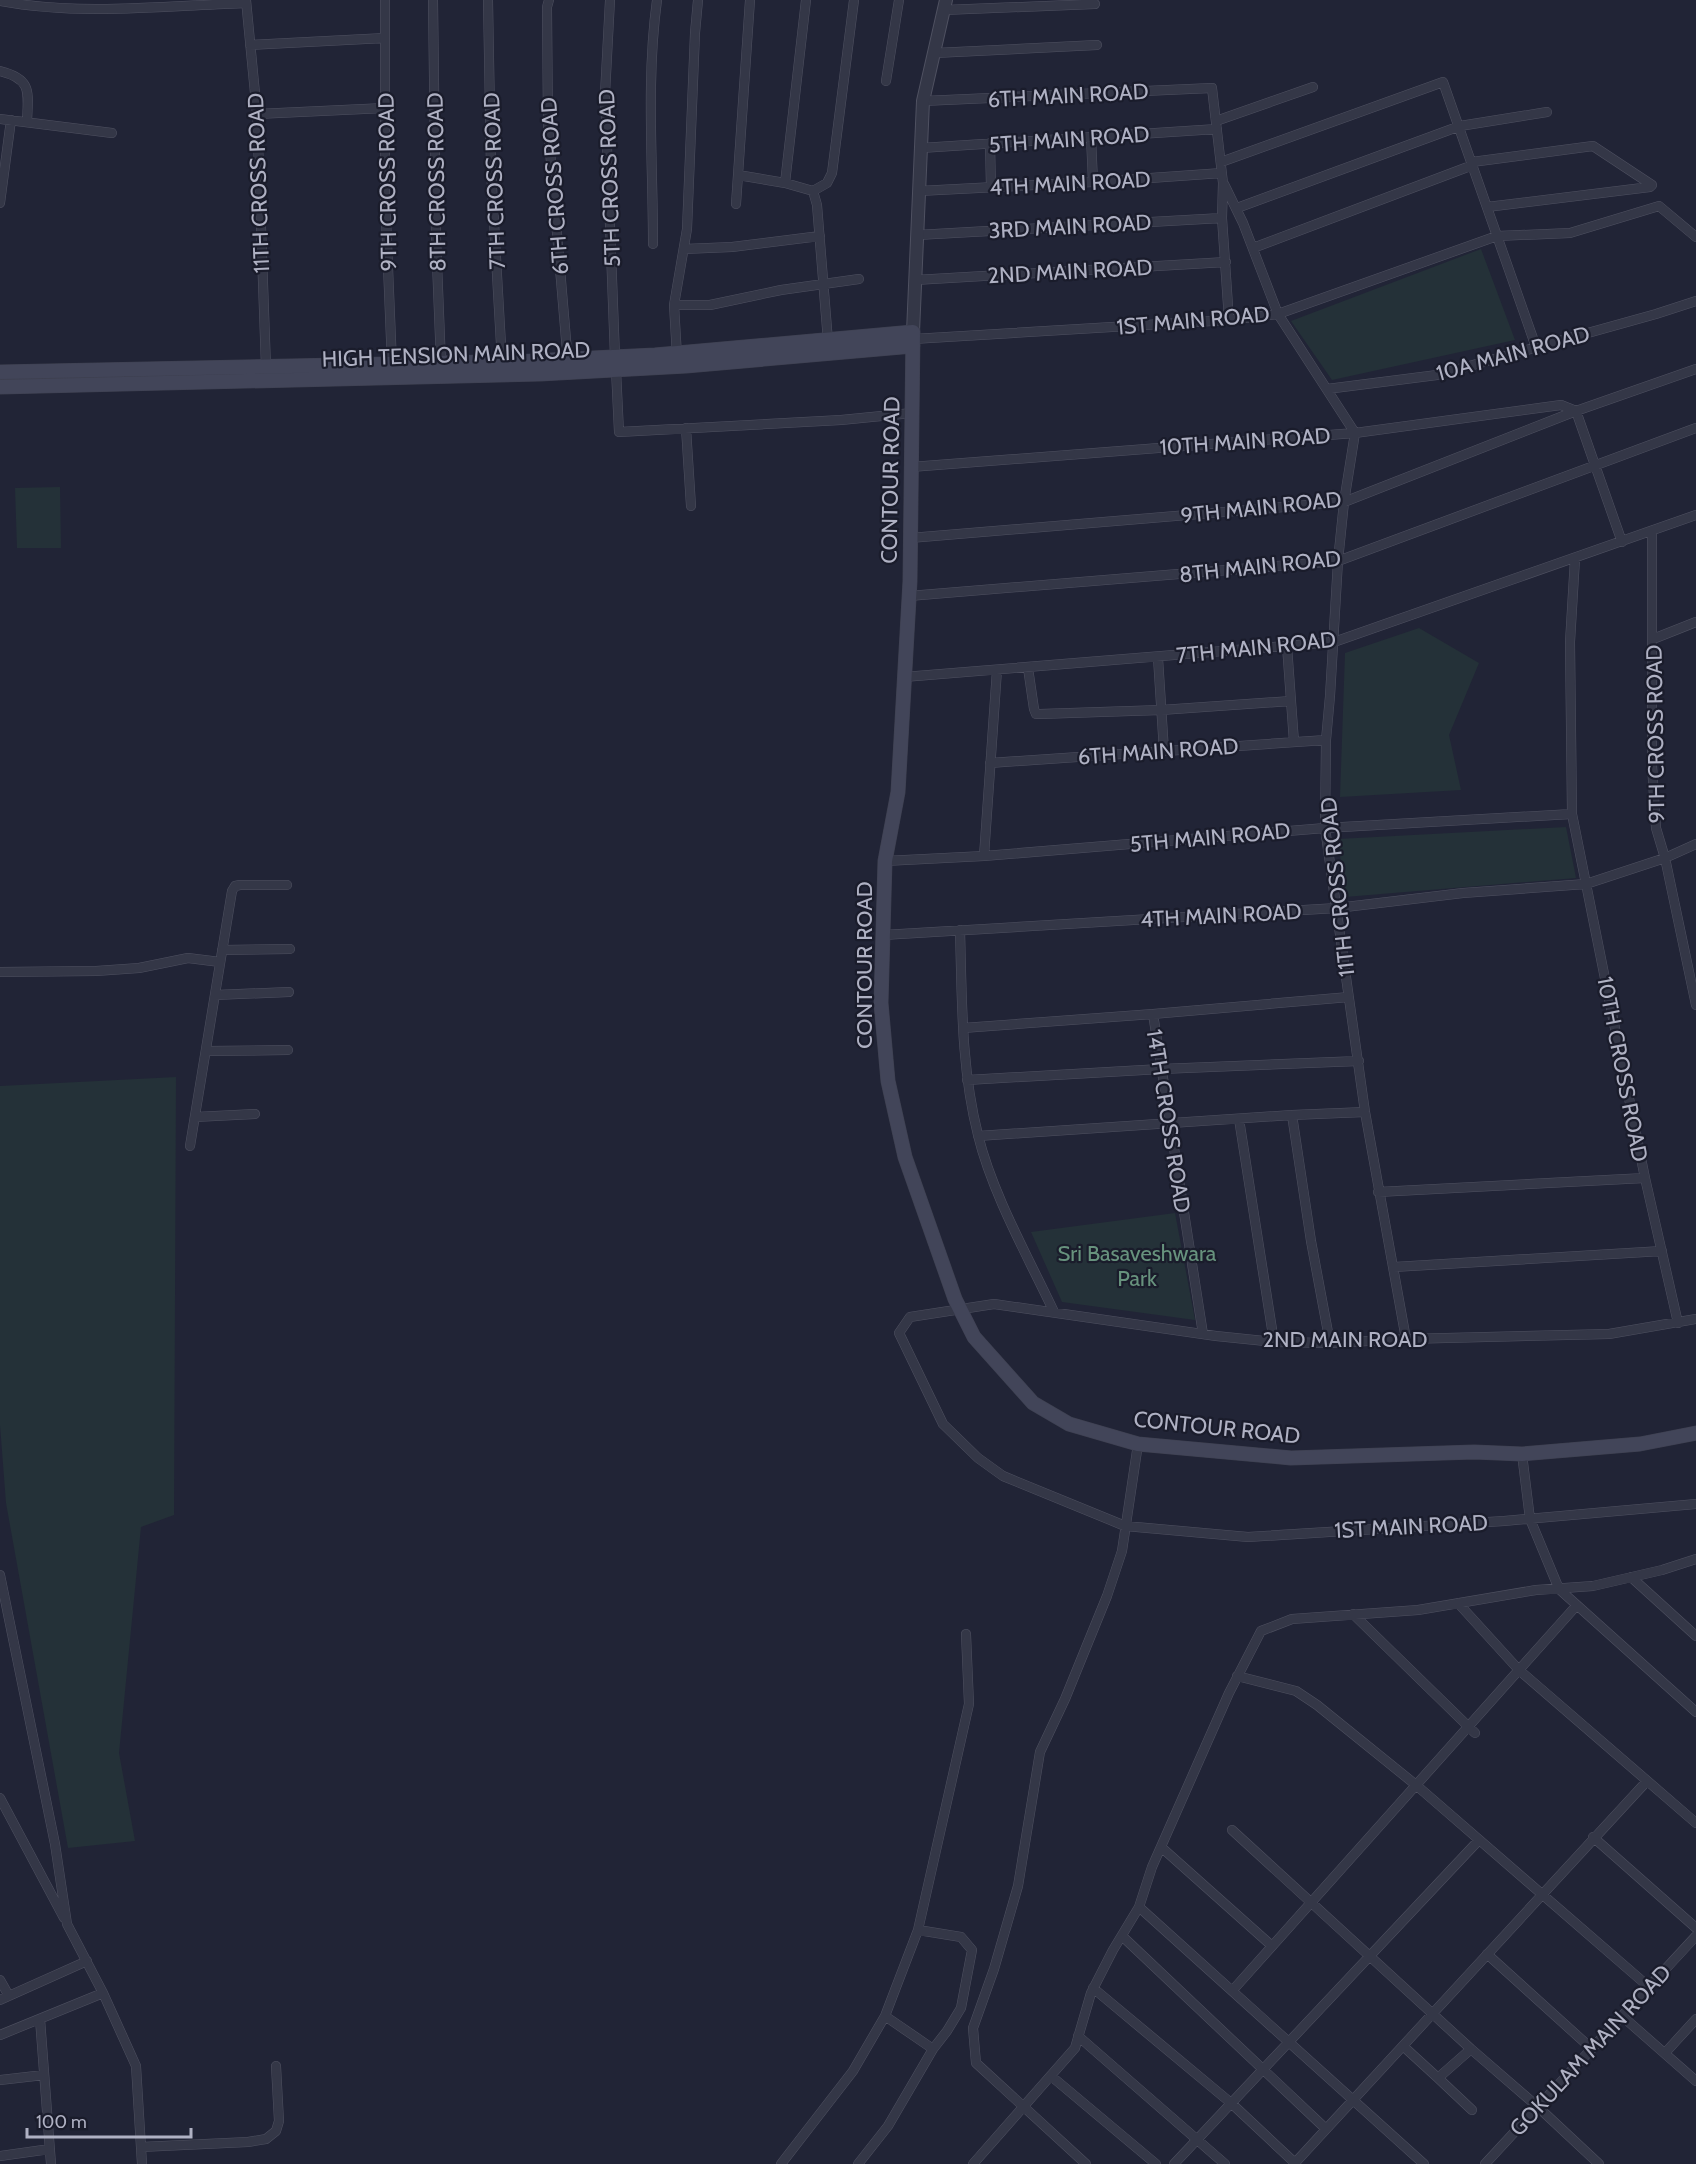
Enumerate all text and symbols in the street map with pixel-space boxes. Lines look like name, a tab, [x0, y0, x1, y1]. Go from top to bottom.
street label: 6TH MAIN ROAD	[987, 78, 1149, 113]
street label: 5TH CROSS ROAD	[593, 89, 626, 267]
street label: 11TH CROSS ROAD	[242, 92, 275, 274]
street label: 9TH CROSS ROAD	[372, 92, 403, 272]
street label: 8TH CROSS ROAD	[421, 92, 452, 272]
street label: 7TH CROSS ROAD	[478, 92, 511, 270]
street label: 6TH CROSS ROAD	[535, 96, 574, 276]
street label: 5TH MAIN ROAD	[988, 120, 1150, 159]
street label: 4TH MAIN ROAD	[989, 166, 1151, 201]
street label: 3RD MAIN ROAD	[988, 209, 1152, 244]
street label: 2ND MAIN ROAD	[987, 254, 1153, 289]
street label: 1ST MAIN ROAD	[1115, 300, 1271, 341]
street label: 10A MAIN ROAD	[1433, 320, 1593, 387]
street label: HIGH TENSION MAIN ROAD	[321, 336, 591, 373]
street label: CONTOUR ROAD	[876, 396, 905, 564]
street label: 10TH MAIN ROAD	[1159, 422, 1331, 461]
street label: 9TH MAIN ROAD	[1179, 486, 1343, 529]
street label: 8TH MAIN ROAD	[1178, 545, 1342, 588]
street label: 7TH MAIN ROAD	[1175, 626, 1337, 669]
street label: 9TH CROSS ROAD	[1640, 644, 1671, 824]
street label: 6TH MAIN ROAD	[1077, 732, 1239, 771]
street label: 11TH CROSS ROAD	[1315, 796, 1360, 978]
street label: 5TH MAIN ROAD	[1129, 817, 1291, 858]
street label: CONTOUR ROAD	[851, 881, 878, 1049]
street label: 4TH MAIN ROAD	[1140, 898, 1302, 933]
street label: 10TH CROSS ROAD	[1591, 974, 1654, 1164]
street label: 14TH CROSS ROAD	[1141, 1027, 1196, 1215]
park label: Sri Basaveshwara Park	[1058, 1240, 1217, 1292]
street label: 2ND MAIN ROAD	[1263, 1326, 1427, 1353]
street label: CONTOUR ROAD	[1132, 1405, 1302, 1450]
street label: 1ST MAIN ROAD	[1334, 1509, 1488, 1544]
street label: GOKULAM MAIN ROAD	[1504, 1959, 1677, 2142]
scale bar	[27, 2101, 190, 2139]
text: 100 m	[36, 2111, 87, 2133]

